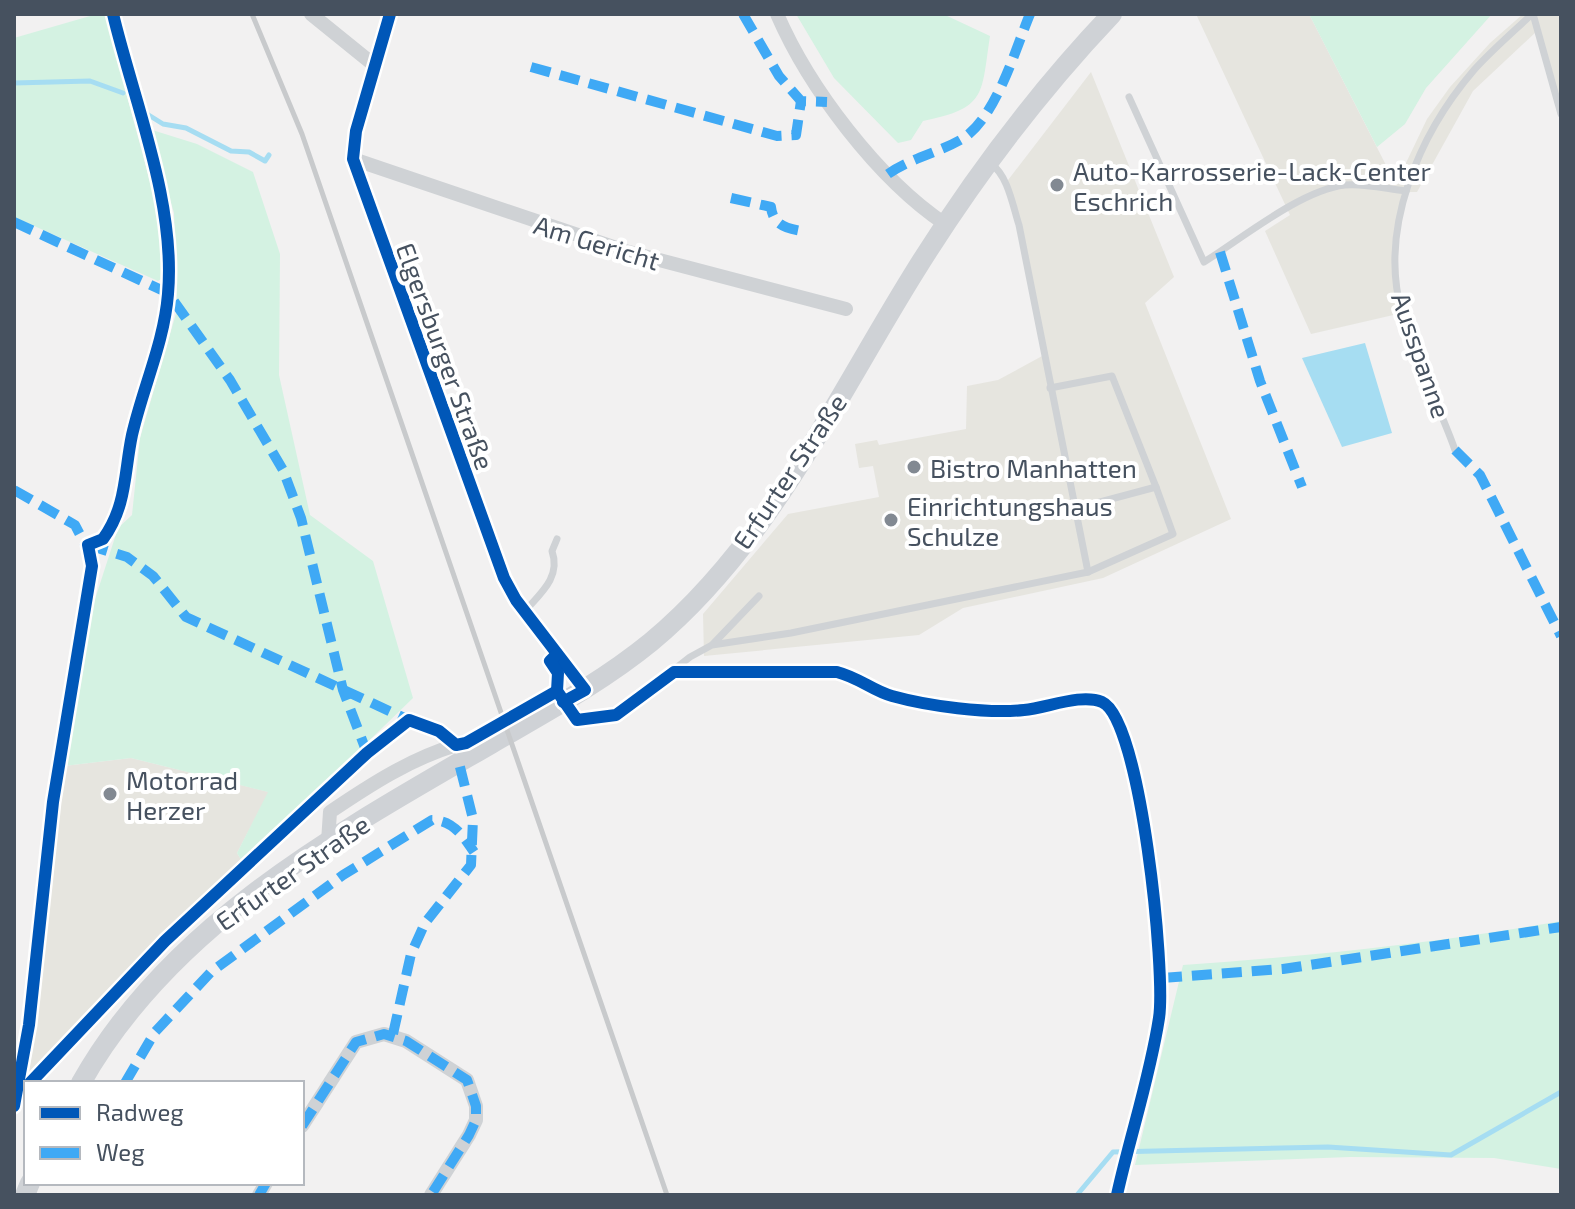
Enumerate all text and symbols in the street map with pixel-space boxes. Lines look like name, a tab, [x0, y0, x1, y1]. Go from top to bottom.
place label: Auto-Karrosserie-Lack-Center Eschrich	[1073, 155, 1431, 216]
marker: Auto-Karrosserie-Lack-Center Eschrich	[1048, 176, 1066, 194]
street label: Am Gericht	[530, 208, 664, 276]
street label: Elgersburger Straße	[391, 238, 501, 474]
street label: Ausspanne	[1386, 288, 1458, 422]
street label: Erfurter Straße	[726, 388, 852, 554]
place label: Bistro Manhatten	[930, 452, 1137, 483]
marker: Bistro Manhatten	[905, 458, 923, 476]
place label: Einrichtungshaus Schulze	[907, 490, 1113, 551]
marker: Einrichtungshaus Schulze	[882, 511, 900, 529]
place label: Motorrad Herzer	[126, 764, 238, 825]
marker: Motorrad Herzer	[101, 785, 119, 803]
street label: Erfurter Straße	[209, 808, 375, 936]
legend	[24, 1081, 304, 1185]
text: Radweg	[96, 1097, 184, 1126]
text: Weg	[96, 1137, 145, 1166]

